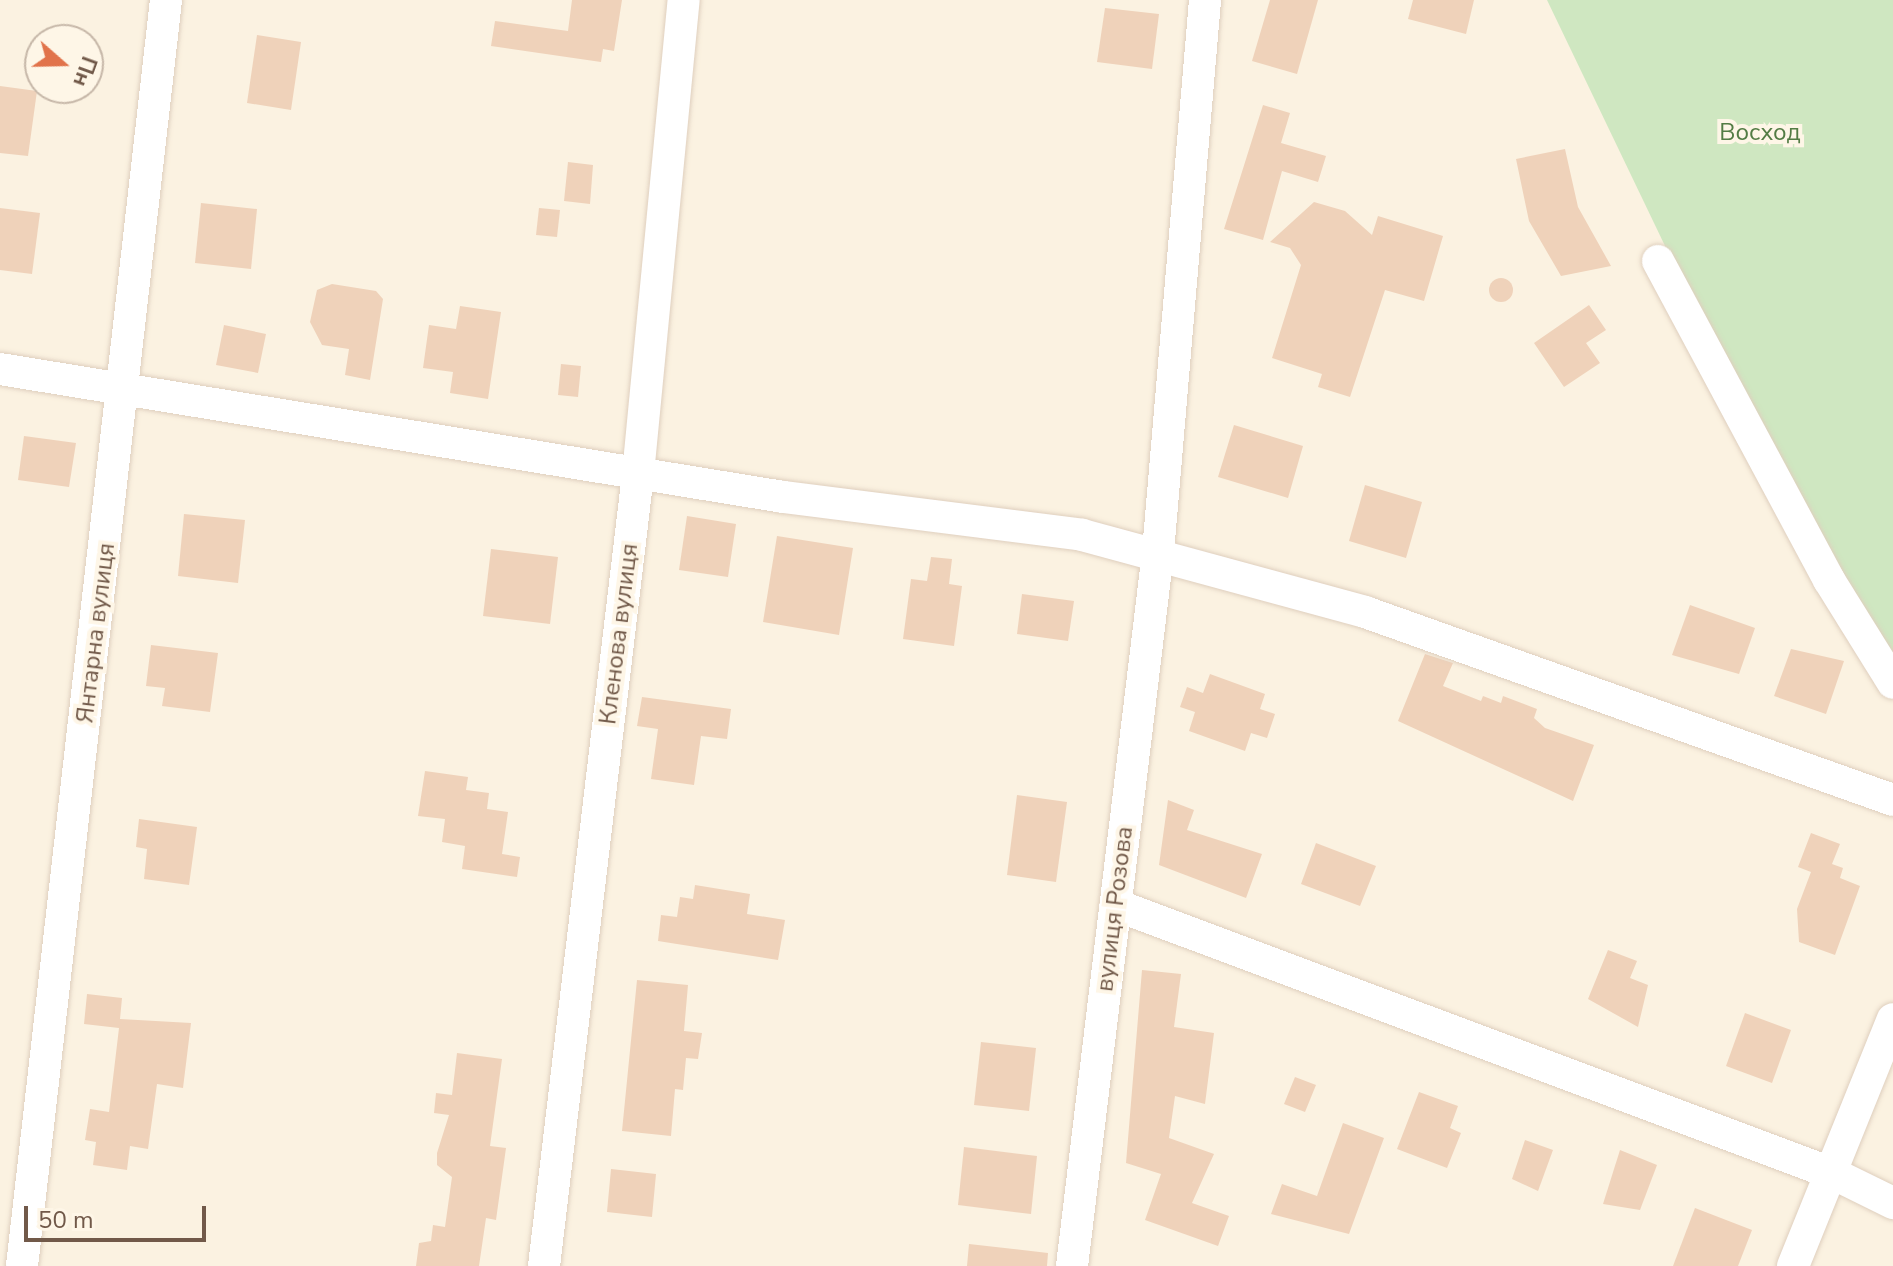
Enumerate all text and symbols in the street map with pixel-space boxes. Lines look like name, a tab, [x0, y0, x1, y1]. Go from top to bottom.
north arrow	[24, 24, 104, 104]
text: Пн	[65, 52, 104, 91]
park label: Восход	[1719, 119, 1801, 147]
street label: Янтарна вулиця	[71, 541, 121, 725]
street label: Кленова вулиця	[594, 542, 644, 726]
street label: вулиця Розова	[1091, 825, 1139, 993]
scale bar	[28, 1190, 210, 1240]
text: 50 m	[38, 1204, 94, 1236]

